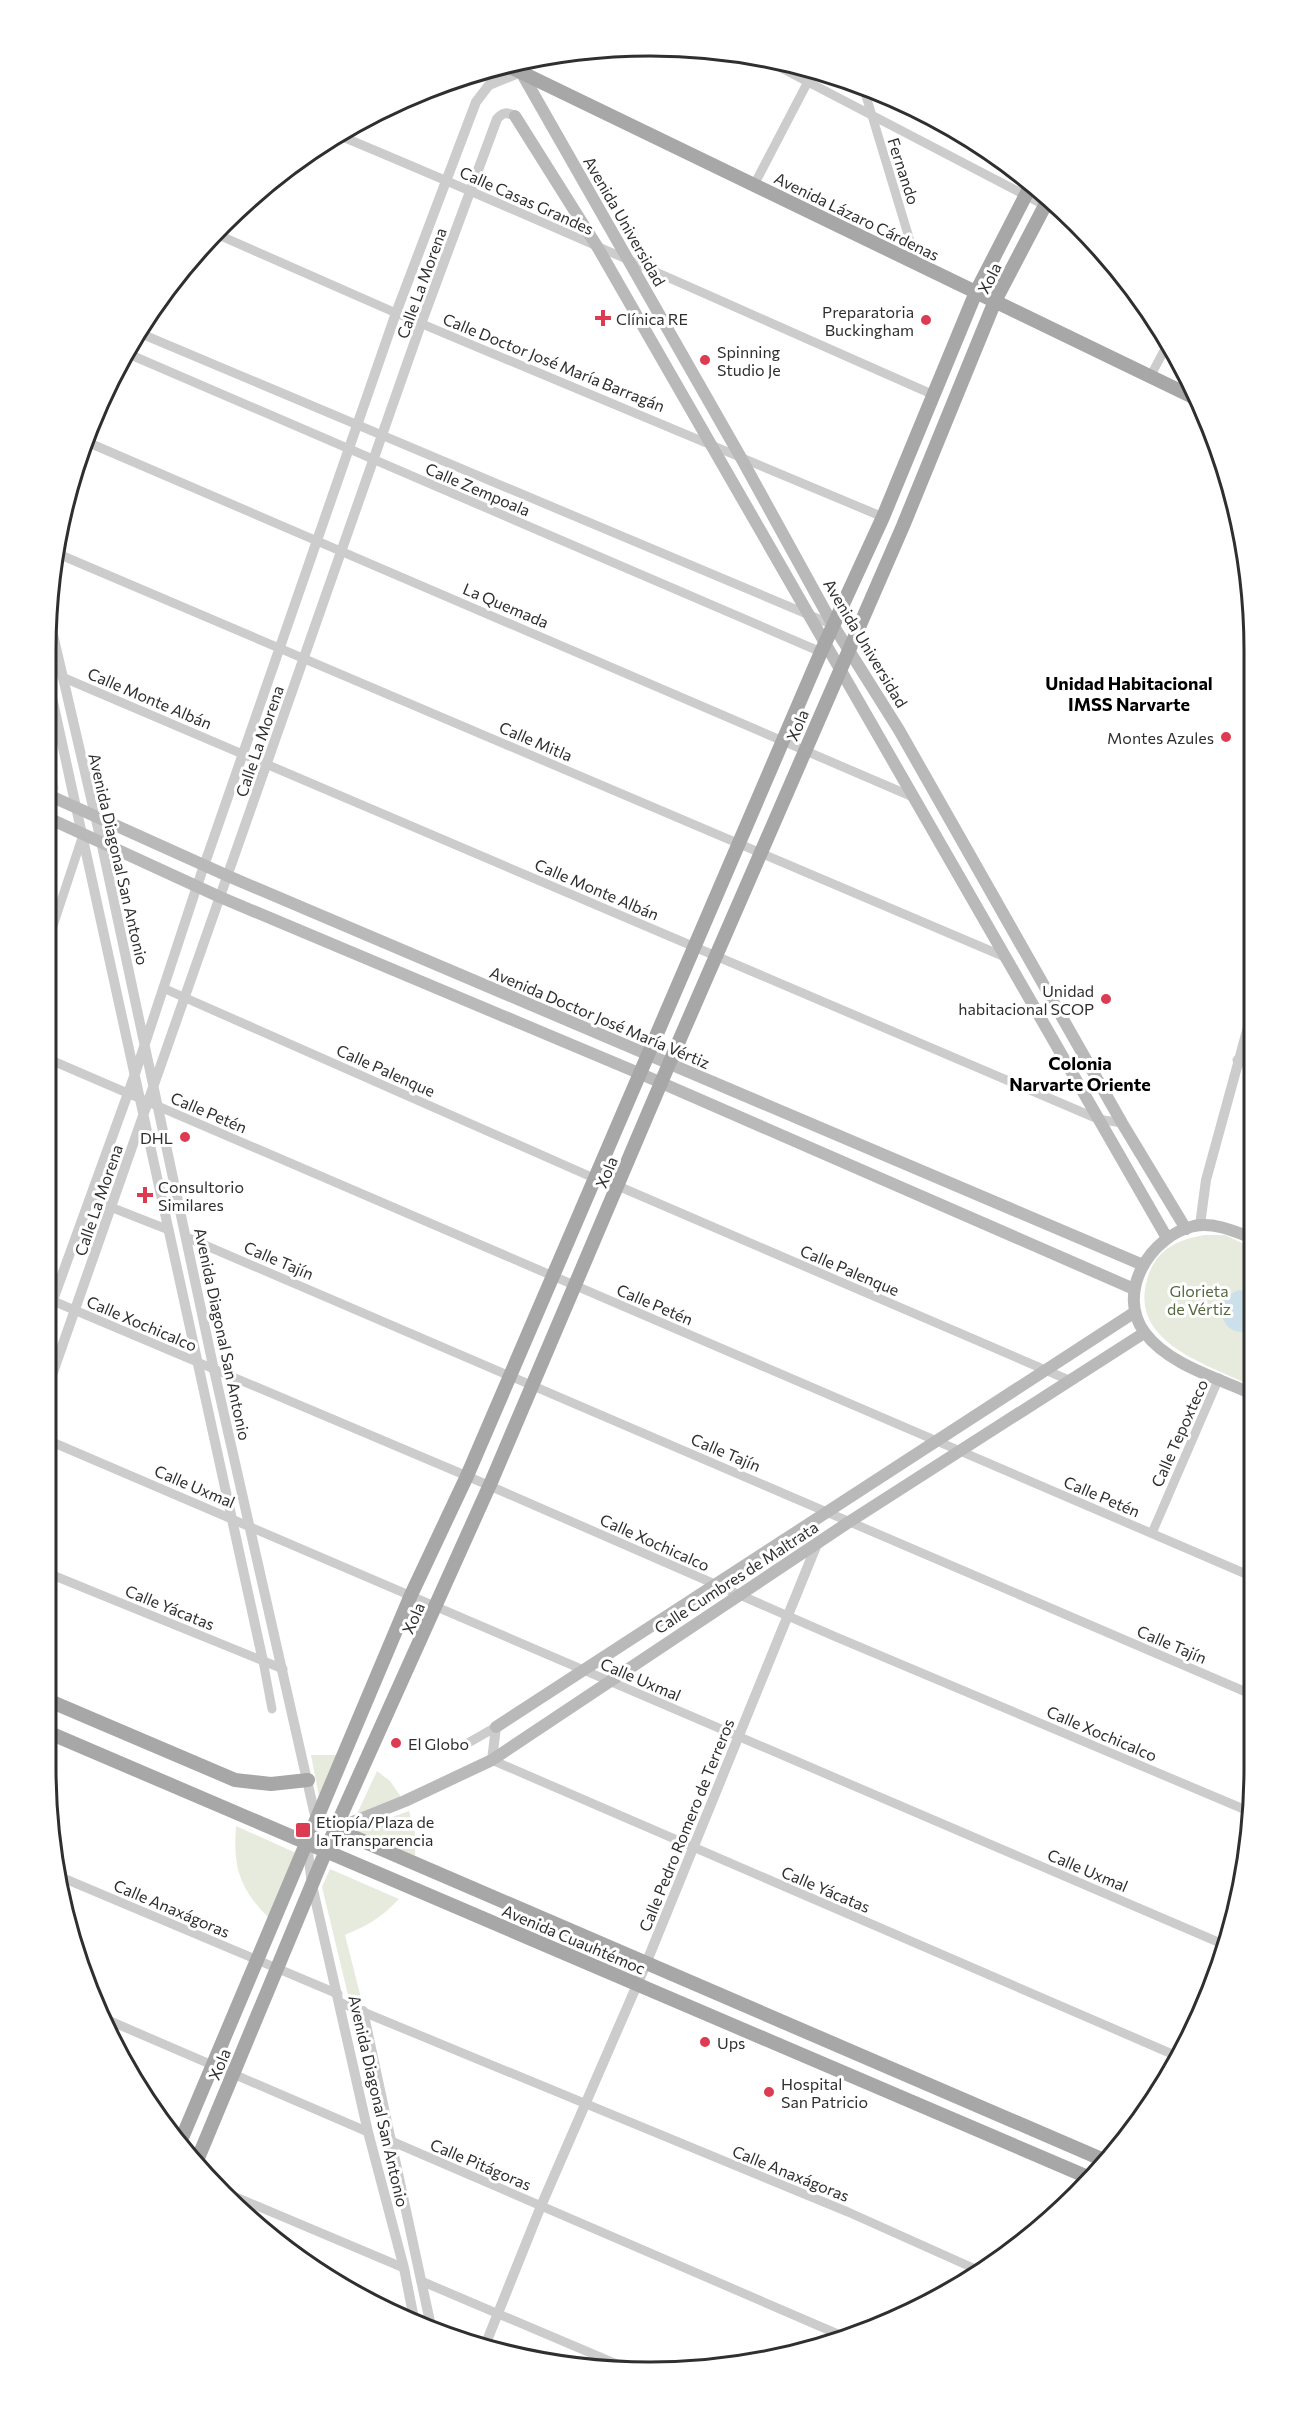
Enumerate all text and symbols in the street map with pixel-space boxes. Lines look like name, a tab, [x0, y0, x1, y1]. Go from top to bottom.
street label: Fernando	[884, 135, 924, 207]
street label: Avenida Universidad	[580, 153, 670, 289]
street label: Calle Casas Grandes	[457, 162, 597, 238]
street label: Avenida Lázaro Cárdenas	[771, 168, 943, 264]
street label: Calle La Morena	[392, 225, 450, 341]
street label: Xola	[973, 259, 1005, 297]
place label: Preparatoria Buckingham	[822, 302, 914, 339]
street label: Calle Doctor José María Barragán	[440, 309, 668, 415]
marker: Clínica RE	[594, 309, 612, 327]
place label: Clínica RE	[616, 309, 688, 328]
marker: Preparatoria Buckingham	[919, 313, 933, 327]
place label: Spinning Studio Je	[717, 342, 781, 379]
marker: Spinning Studio Je	[698, 353, 712, 367]
street label: Calle Zempoala	[423, 458, 533, 520]
street label: Avenida Universidad	[820, 575, 912, 711]
street label: La Quemada	[460, 578, 552, 632]
street label: Calle Monte Albán	[85, 663, 215, 733]
district label: Unidad Habitacional IMSS Narvarte	[1045, 672, 1213, 715]
street label: Calle La Morena	[231, 683, 287, 799]
street label: Xola	[782, 706, 812, 744]
street label: Calle Mitla	[497, 717, 575, 765]
place label: Montes Azules	[1107, 728, 1214, 747]
marker: Montes Azules	[1219, 730, 1233, 744]
street label: Avenida Diagonal San Antonio	[85, 751, 153, 967]
street label: Calle Monte Albán	[532, 854, 662, 924]
street label: Avenida Doctor José María Vértiz	[487, 962, 713, 1072]
place label: Unidad habitacional SCOP	[958, 981, 1094, 1018]
marker: Unidad habitacional SCOP	[1099, 992, 1113, 1006]
street label: Calle Palenque	[334, 1040, 438, 1100]
district label: Colonia Narvarte Oriente	[1009, 1052, 1151, 1095]
street label: Calle Petén	[168, 1087, 250, 1137]
place label: DHL	[140, 1128, 173, 1147]
marker: DHL	[178, 1130, 192, 1144]
street label: Calle La Morena	[70, 1142, 126, 1258]
street label: Xola	[591, 1153, 621, 1191]
place label: Consultorio Similares	[158, 1177, 244, 1214]
marker: Consultorio Similares	[136, 1186, 154, 1204]
street label: Avenida Diagonal San Antonio	[191, 1226, 255, 1442]
street label: Calle Tajín	[241, 1237, 317, 1283]
street label: Calle Palenque	[798, 1241, 902, 1299]
street label: Calle Petén	[614, 1279, 696, 1329]
park label: Glorieta de Vértiz	[1167, 1281, 1231, 1318]
street label: Calle Xochicalco	[84, 1291, 200, 1355]
street label: Calle Tepoxteco	[1147, 1376, 1211, 1490]
street label: Calle Tajín	[688, 1429, 764, 1475]
street label: Calle Uxmal	[152, 1461, 238, 1511]
street label: Calle Petén	[1061, 1471, 1143, 1521]
street label: Calle Xochicalco	[597, 1509, 713, 1575]
street label: Calle Cumbres de Maltrata	[650, 1517, 822, 1637]
street label: Calle Yácatas	[123, 1580, 217, 1634]
street label: Xola	[398, 1599, 428, 1637]
street label: Calle Tajín	[1134, 1621, 1210, 1667]
street label: Calle Uxmal	[598, 1654, 684, 1704]
street label: Calle Xochicalco	[1044, 1701, 1160, 1765]
street label: Calle Pedro Romero de Terreros	[634, 1716, 738, 1934]
place label: El Globo	[408, 1734, 469, 1753]
marker: El Globo	[389, 1736, 403, 1750]
place label: Etiopía/Plaza de la Transparencia	[316, 1812, 434, 1849]
marker: Etiopía/Plaza de la Transparencia	[294, 1821, 312, 1839]
street label: Calle Uxmal	[1045, 1845, 1131, 1895]
street label: Calle Yácatas	[779, 1862, 873, 1916]
street label: Calle Anaxágoras	[111, 1875, 233, 1941]
street label: Avenida Cuauhtémoc	[500, 1900, 648, 1978]
street label: Avenida Diagonal San Antonio	[345, 1993, 413, 2209]
place label: Ups	[717, 2033, 745, 2052]
marker: Ups	[698, 2035, 712, 2049]
street label: Xola	[204, 2045, 234, 2083]
place label: Hospital San Patricio	[781, 2074, 868, 2111]
marker: Hospital San Patricio	[762, 2085, 776, 2099]
street label: Calle Pitágoras	[428, 2134, 534, 2194]
street label: Calle Anaxágoras	[730, 2141, 852, 2205]

